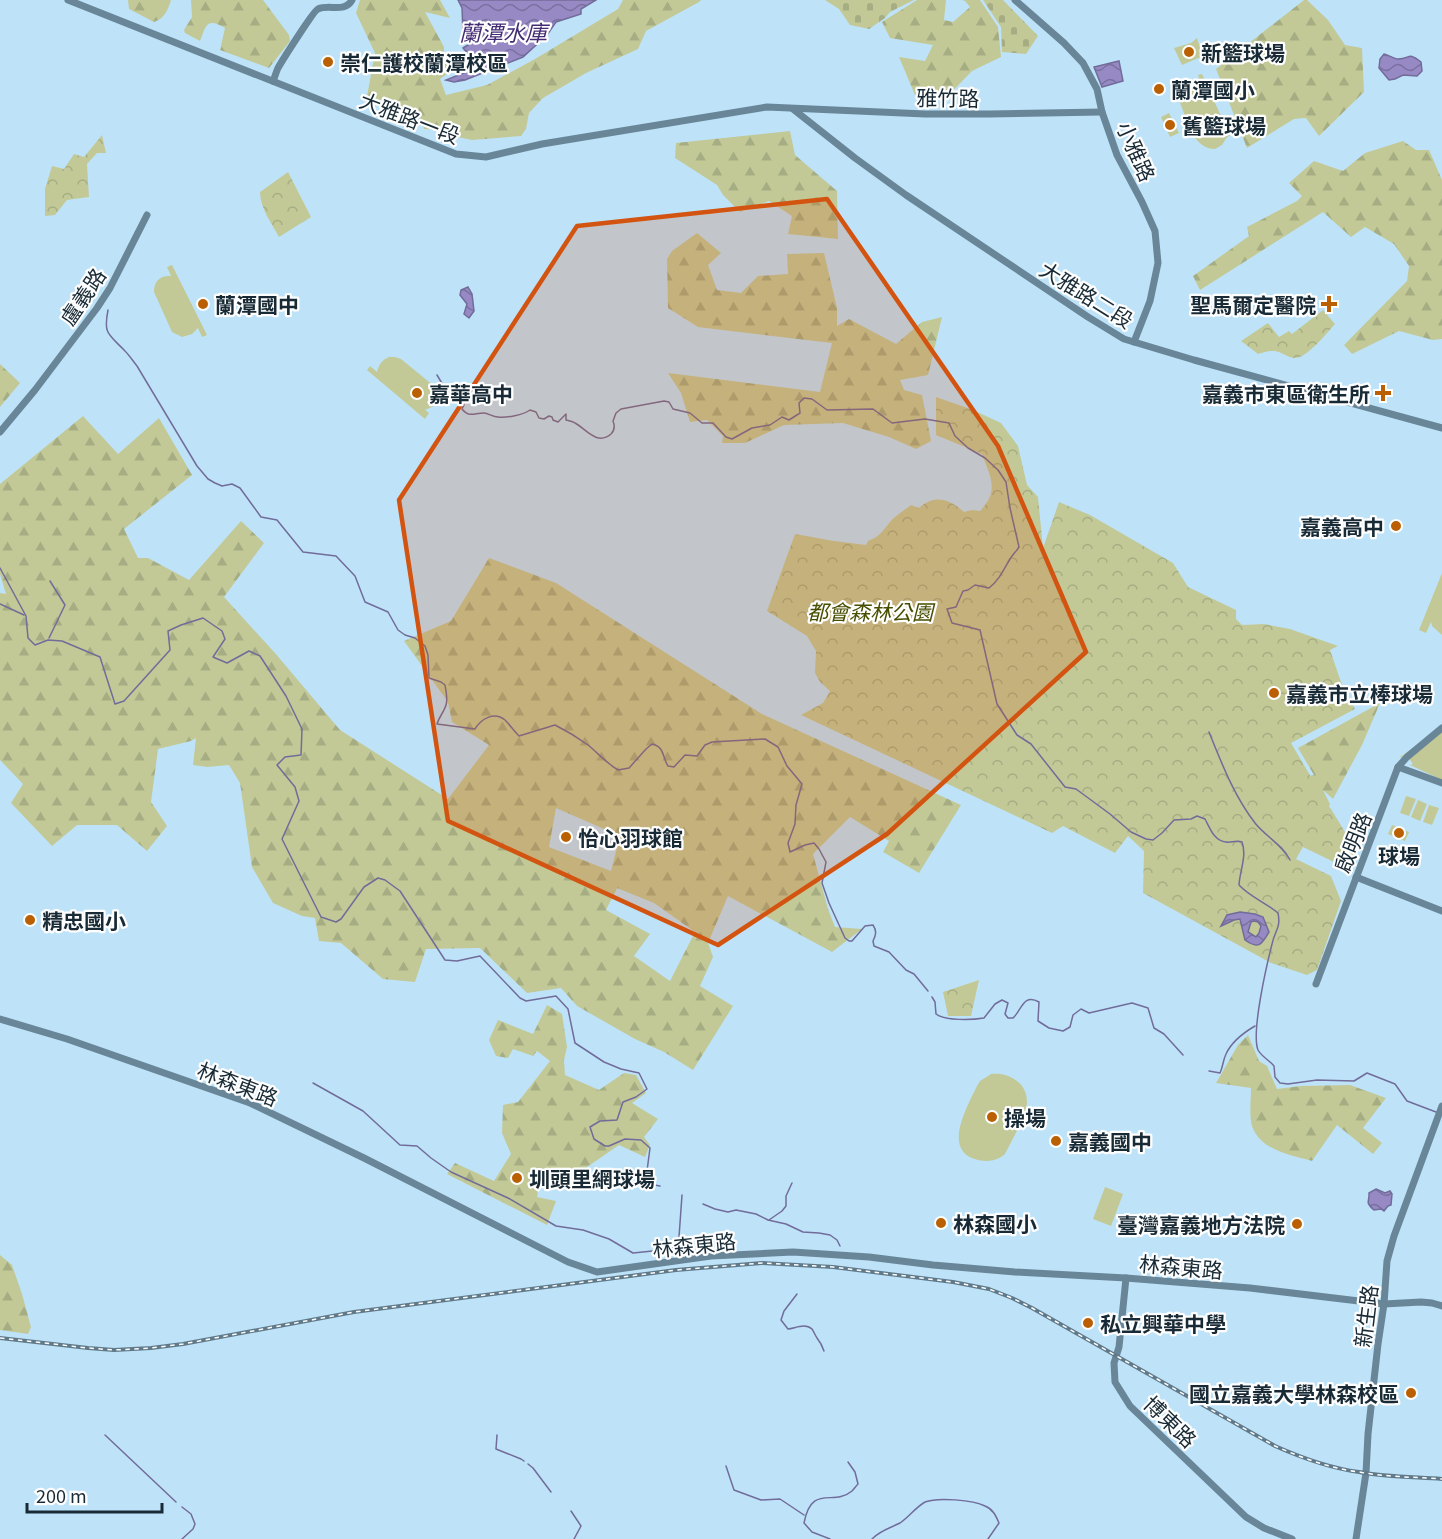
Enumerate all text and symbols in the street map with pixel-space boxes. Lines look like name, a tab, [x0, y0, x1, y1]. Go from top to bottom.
water label: 蘭潭水庫	[459, 15, 550, 47]
place label: 新籃球場	[1201, 37, 1285, 67]
marker: 新籃球場	[1182, 45, 1196, 59]
place label: 崇仁護校蘭潭校區	[340, 47, 508, 77]
marker: 崇仁護校蘭潭校區	[321, 55, 335, 69]
place label: 蘭潭國小	[1171, 74, 1255, 104]
street label: 雅竹路	[916, 81, 980, 113]
marker: 蘭潭國小	[1152, 82, 1166, 96]
street label: 大雅路一段	[356, 84, 464, 150]
place label: 舊籃球場	[1182, 110, 1266, 140]
street label: 小雅路	[1110, 116, 1164, 186]
marker: 舊籃球場	[1163, 118, 1177, 132]
street label: 大雅路二段	[1035, 253, 1139, 335]
street label: 盧義路	[52, 261, 112, 331]
place label: 蘭潭國中	[215, 289, 299, 319]
place label: 聖馬爾定醫院	[1190, 289, 1316, 319]
marker: 聖馬爾定醫院	[1320, 295, 1338, 313]
marker: 蘭潭國中	[196, 297, 210, 311]
place label: 嘉華高中	[429, 378, 513, 408]
place label: 嘉義市東區衛生所	[1202, 378, 1370, 408]
marker: 嘉義市東區衛生所	[1374, 384, 1392, 402]
marker: 嘉華高中	[410, 386, 424, 400]
place label: 嘉義高中	[1300, 511, 1384, 541]
marker: 嘉義高中	[1389, 519, 1403, 533]
park label: 都會森林公園	[807, 596, 936, 626]
place label: 嘉義市立棒球場	[1286, 678, 1433, 708]
marker: 嘉義市立棒球場	[1267, 686, 1281, 700]
street label: 啟明路	[1326, 807, 1378, 877]
place label: 怡心羽球館	[578, 822, 683, 852]
marker: 球場	[1392, 826, 1406, 840]
marker: 怡心羽球館	[559, 830, 573, 844]
place label: 球場	[1378, 840, 1420, 870]
place label: 精忠國小	[42, 905, 126, 935]
marker: 精忠國小	[23, 913, 37, 927]
street label: 林森東路	[193, 1054, 283, 1112]
place label: 操場	[1004, 1102, 1046, 1132]
marker: 操場	[985, 1110, 999, 1124]
place label: 嘉義國中	[1068, 1126, 1152, 1156]
marker: 嘉義國中	[1049, 1134, 1063, 1148]
place label: 圳頭里網球場	[529, 1163, 655, 1193]
marker: 圳頭里網球場	[510, 1171, 524, 1185]
place label: 林森國小	[953, 1208, 1037, 1238]
place label: 臺灣嘉義地方法院	[1117, 1209, 1285, 1239]
marker: 林森國小	[934, 1216, 948, 1230]
marker: 臺灣嘉義地方法院	[1290, 1217, 1304, 1231]
street label: 林森東路	[651, 1225, 737, 1263]
street label: 林森東路	[1138, 1247, 1224, 1285]
street label: 新生路	[1346, 1283, 1384, 1349]
place label: 私立興華中學	[1100, 1308, 1226, 1338]
marker: 私立興華中學	[1081, 1316, 1095, 1330]
place label: 國立嘉義大學林森校區	[1189, 1378, 1399, 1408]
marker: 國立嘉義大學林森校區	[1404, 1386, 1418, 1400]
street label: 博東路	[1138, 1388, 1204, 1454]
scale bar	[27, 1476, 162, 1514]
text: 200 m	[36, 1482, 87, 1508]

